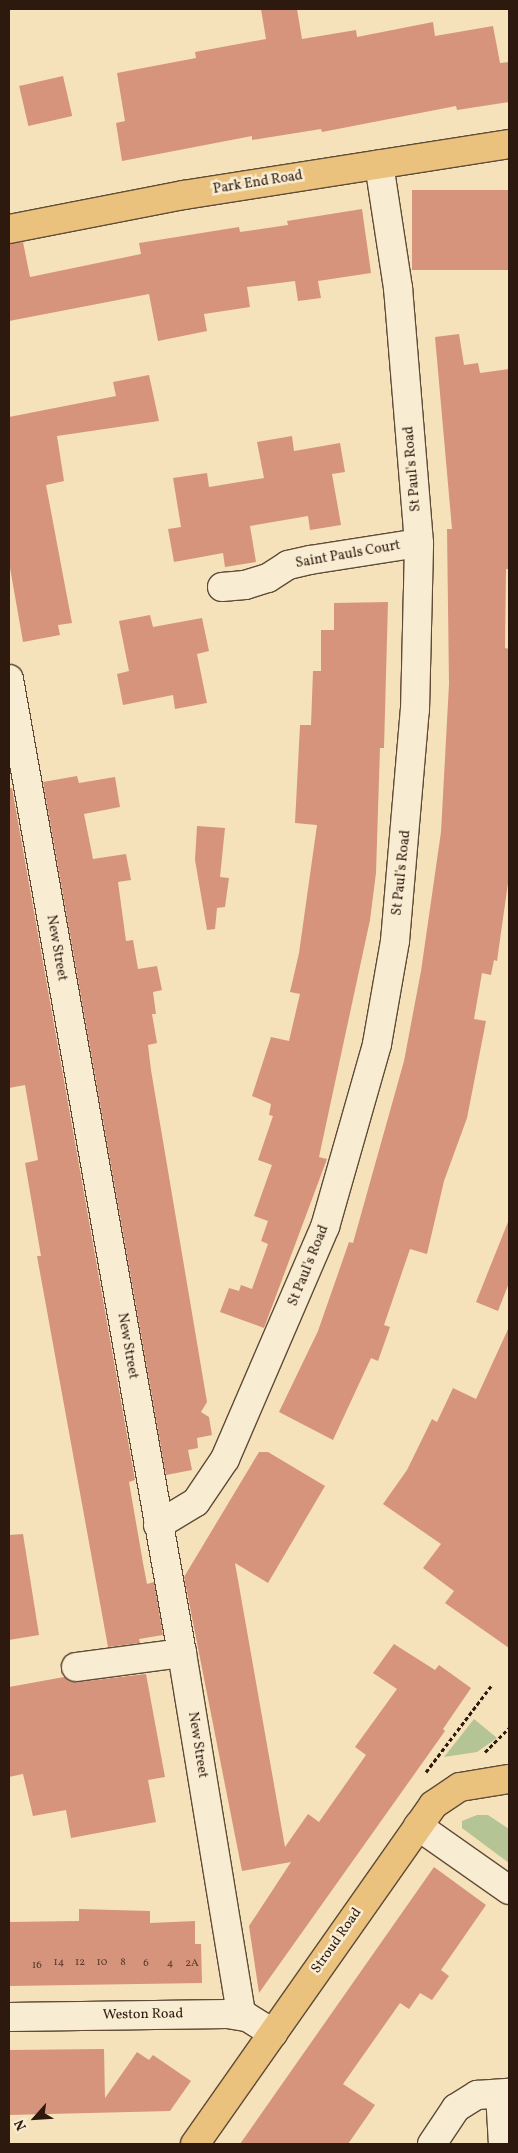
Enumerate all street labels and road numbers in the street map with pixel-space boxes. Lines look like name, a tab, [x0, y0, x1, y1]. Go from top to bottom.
street label: Park End Road	[212, 168, 304, 198]
street label: St Paul's Road	[401, 426, 425, 512]
street label: Saint Pauls Court	[294, 538, 402, 572]
street label: St Paul's Road	[389, 829, 415, 917]
street label: New Street	[42, 913, 70, 983]
street label: St Paul's Road	[285, 1223, 333, 1309]
street label: New Street	[113, 1311, 141, 1381]
street label: New Street	[183, 1710, 211, 1780]
street label: Stroud Road	[308, 1905, 366, 1977]
street label: Weston Road	[103, 2006, 183, 2024]

